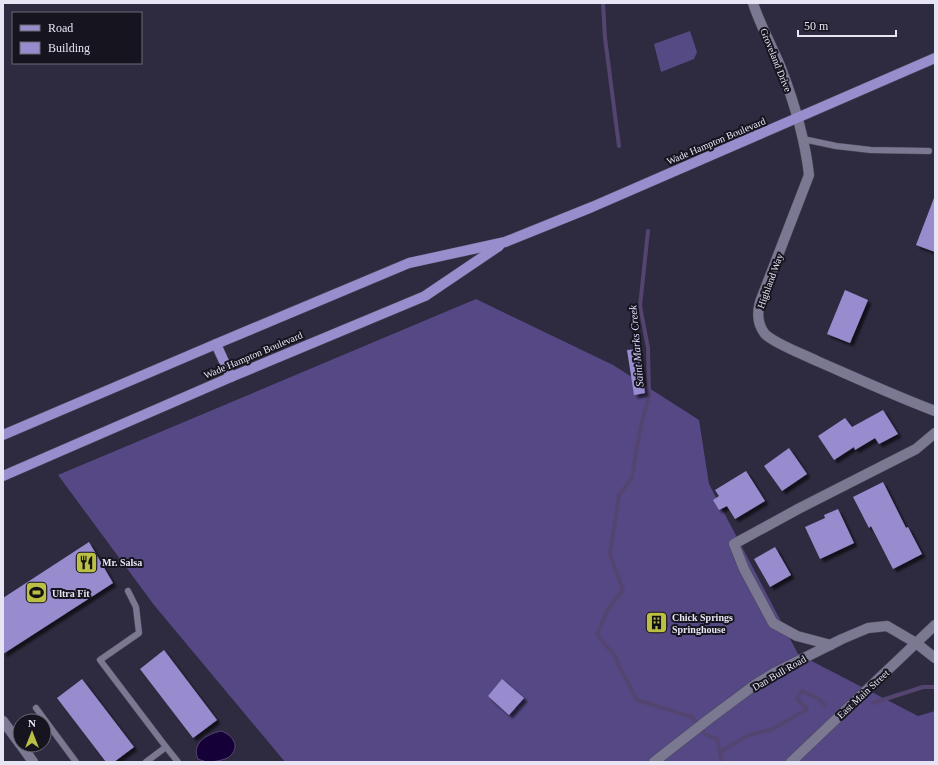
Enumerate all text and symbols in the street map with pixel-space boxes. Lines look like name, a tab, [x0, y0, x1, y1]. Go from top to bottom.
legend	[12, 12, 142, 64]
scale bar	[798, 12, 896, 38]
text: 50 m	[804, 19, 829, 33]
text: Road	[48, 21, 73, 35]
street label: Groveland Drive	[758, 27, 794, 94]
text: Building	[48, 41, 90, 55]
street label: Wade Hampton Boulevard	[665, 115, 767, 167]
street label: Highland Way	[755, 252, 785, 310]
water label: Saint Marks Creek	[626, 303, 646, 387]
street label: Wade Hampton Boulevard	[202, 329, 304, 381]
restaurant icon: Mr. Salsa	[73, 549, 99, 575]
place label: Mr. Salsa	[102, 557, 142, 568]
sports icon: Ultra Fit	[23, 580, 49, 606]
place label: Ultra Fit	[52, 588, 90, 599]
building icon: Chick Springs Springhouse	[643, 610, 669, 636]
place label: Chick Springs Springhouse	[672, 612, 733, 635]
street label: Dan Bull Road	[750, 653, 808, 693]
street label: East Main Street	[835, 667, 891, 721]
north arrow	[12, 713, 52, 753]
text: N	[28, 717, 36, 729]

